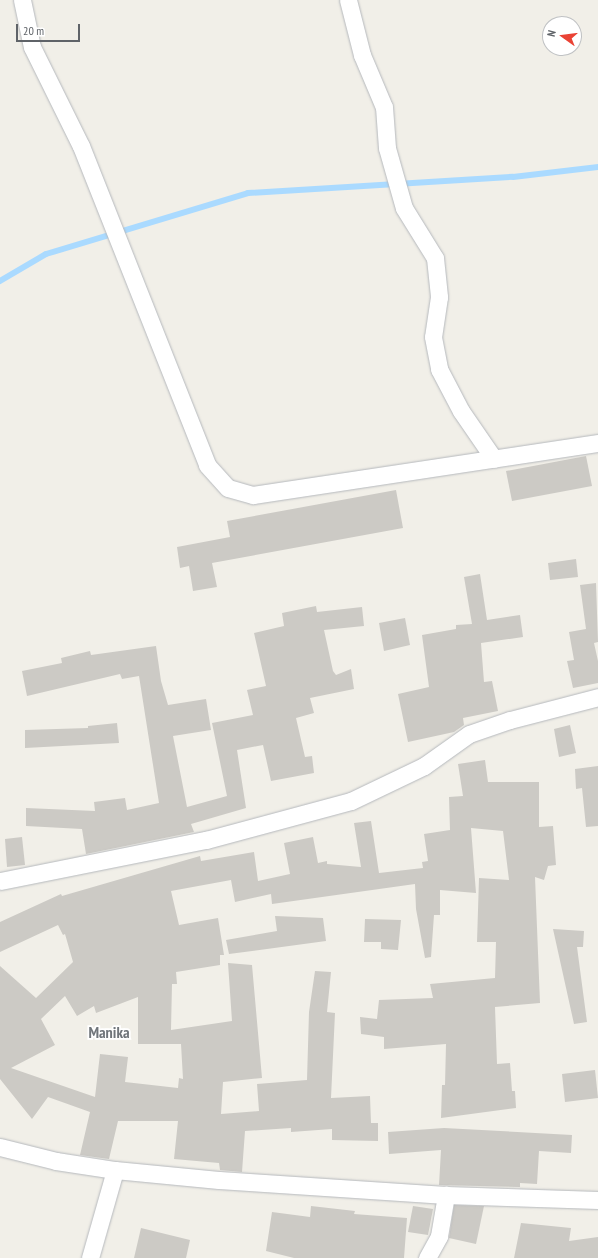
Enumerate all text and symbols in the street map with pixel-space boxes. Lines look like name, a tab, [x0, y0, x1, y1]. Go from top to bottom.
scale bar	[18, 16, 82, 42]
north arrow	[542, 16, 582, 56]
text: 20 m	[23, 23, 44, 38]
text: N	[544, 29, 559, 38]
district label: Manika	[88, 1022, 130, 1042]

